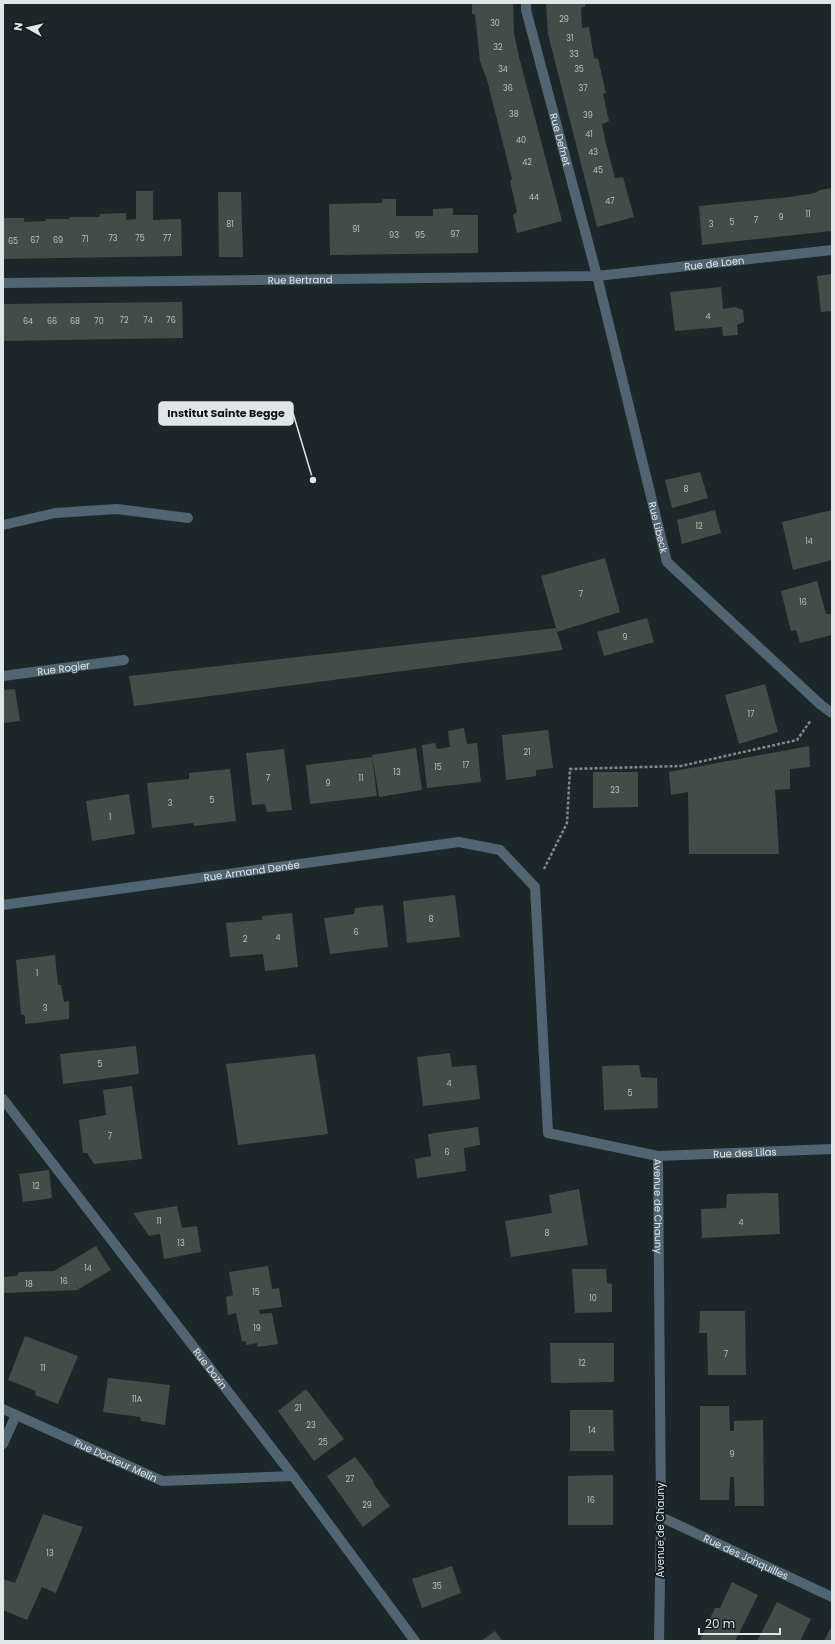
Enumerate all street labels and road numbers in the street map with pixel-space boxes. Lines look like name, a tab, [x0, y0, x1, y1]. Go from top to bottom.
street label: Rue Defnet	[546, 111, 575, 168]
street label: Rue de Loen	[683, 252, 745, 274]
street label: Rue Bertrand	[268, 272, 332, 287]
street label: Rue Libeck	[645, 500, 672, 555]
street label: Rue Rogier	[36, 657, 91, 679]
street label: Rue Armand Denée	[203, 857, 301, 885]
street label: Rue des Lilas	[713, 1144, 777, 1161]
street label: Avenue de Chauny	[651, 1159, 666, 1254]
street label: Rue Dozin	[190, 1345, 231, 1392]
street label: Rue Docteur Melin	[72, 1435, 160, 1485]
street label: Avenue de Chauny	[653, 1482, 668, 1578]
street label: Rue des Jonquilles	[701, 1530, 791, 1583]

